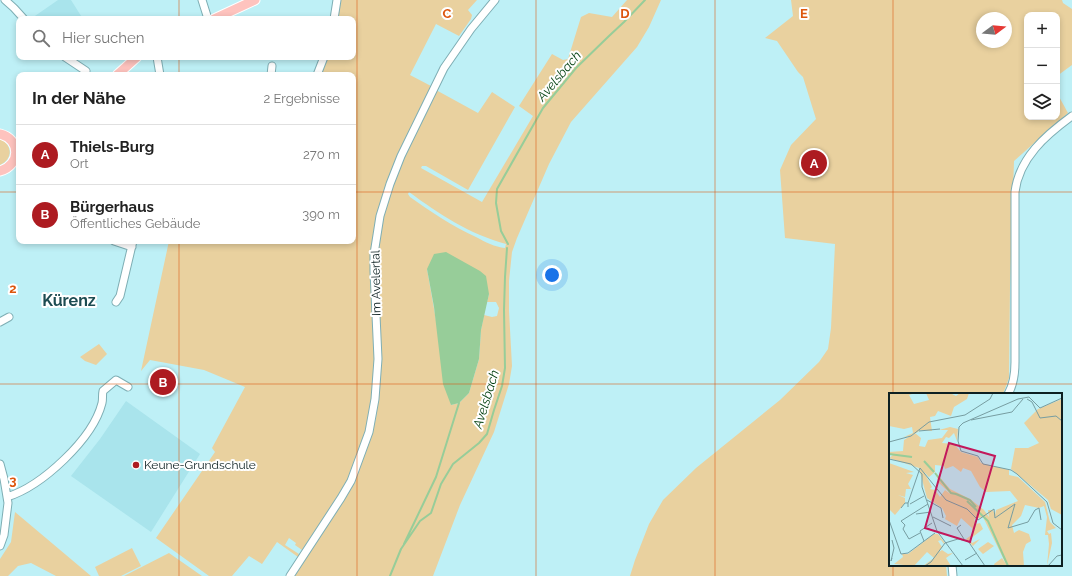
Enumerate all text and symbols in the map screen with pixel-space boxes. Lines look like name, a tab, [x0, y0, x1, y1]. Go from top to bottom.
text: C	[443, 6, 452, 21]
text: D	[620, 6, 630, 21]
text: E	[800, 6, 808, 21]
north arrow	[976, 12, 1012, 48]
map controls	[1024, 12, 1060, 120]
button: +	[1024, 12, 1060, 48]
search box	[16, 16, 356, 60]
icon: search	[30, 27, 52, 49]
text: Hier suchen	[62, 29, 145, 47]
water label: Avelsbach	[533, 48, 584, 105]
button: −	[1024, 48, 1060, 84]
button: layers	[1024, 84, 1060, 120]
text: In der Nähe	[32, 88, 126, 108]
text: 2 Ergebnisse	[263, 91, 340, 106]
text: Thiels-Burg	[70, 138, 154, 156]
text: A	[41, 147, 49, 162]
text: 270 m	[303, 147, 340, 162]
pin: A	[801, 148, 827, 178]
text: Ort	[70, 156, 89, 171]
text: Bürgerhaus	[70, 198, 154, 216]
text: B	[41, 207, 49, 222]
text: 390 m	[302, 207, 340, 222]
text: Öffentliches Gebäude	[70, 216, 200, 231]
street label: Im Avelertal	[368, 249, 384, 316]
your location	[542, 265, 562, 285]
text: 2	[9, 281, 17, 296]
district label: Kürenz	[42, 291, 96, 310]
pin: B	[150, 367, 176, 397]
water label: Avelsbach	[470, 368, 502, 431]
inset map	[889, 393, 1062, 566]
place label: Keune-Grundschule	[144, 458, 256, 472]
marker: Keune-Grundschule	[131, 460, 141, 470]
text: 3	[9, 473, 17, 488]

